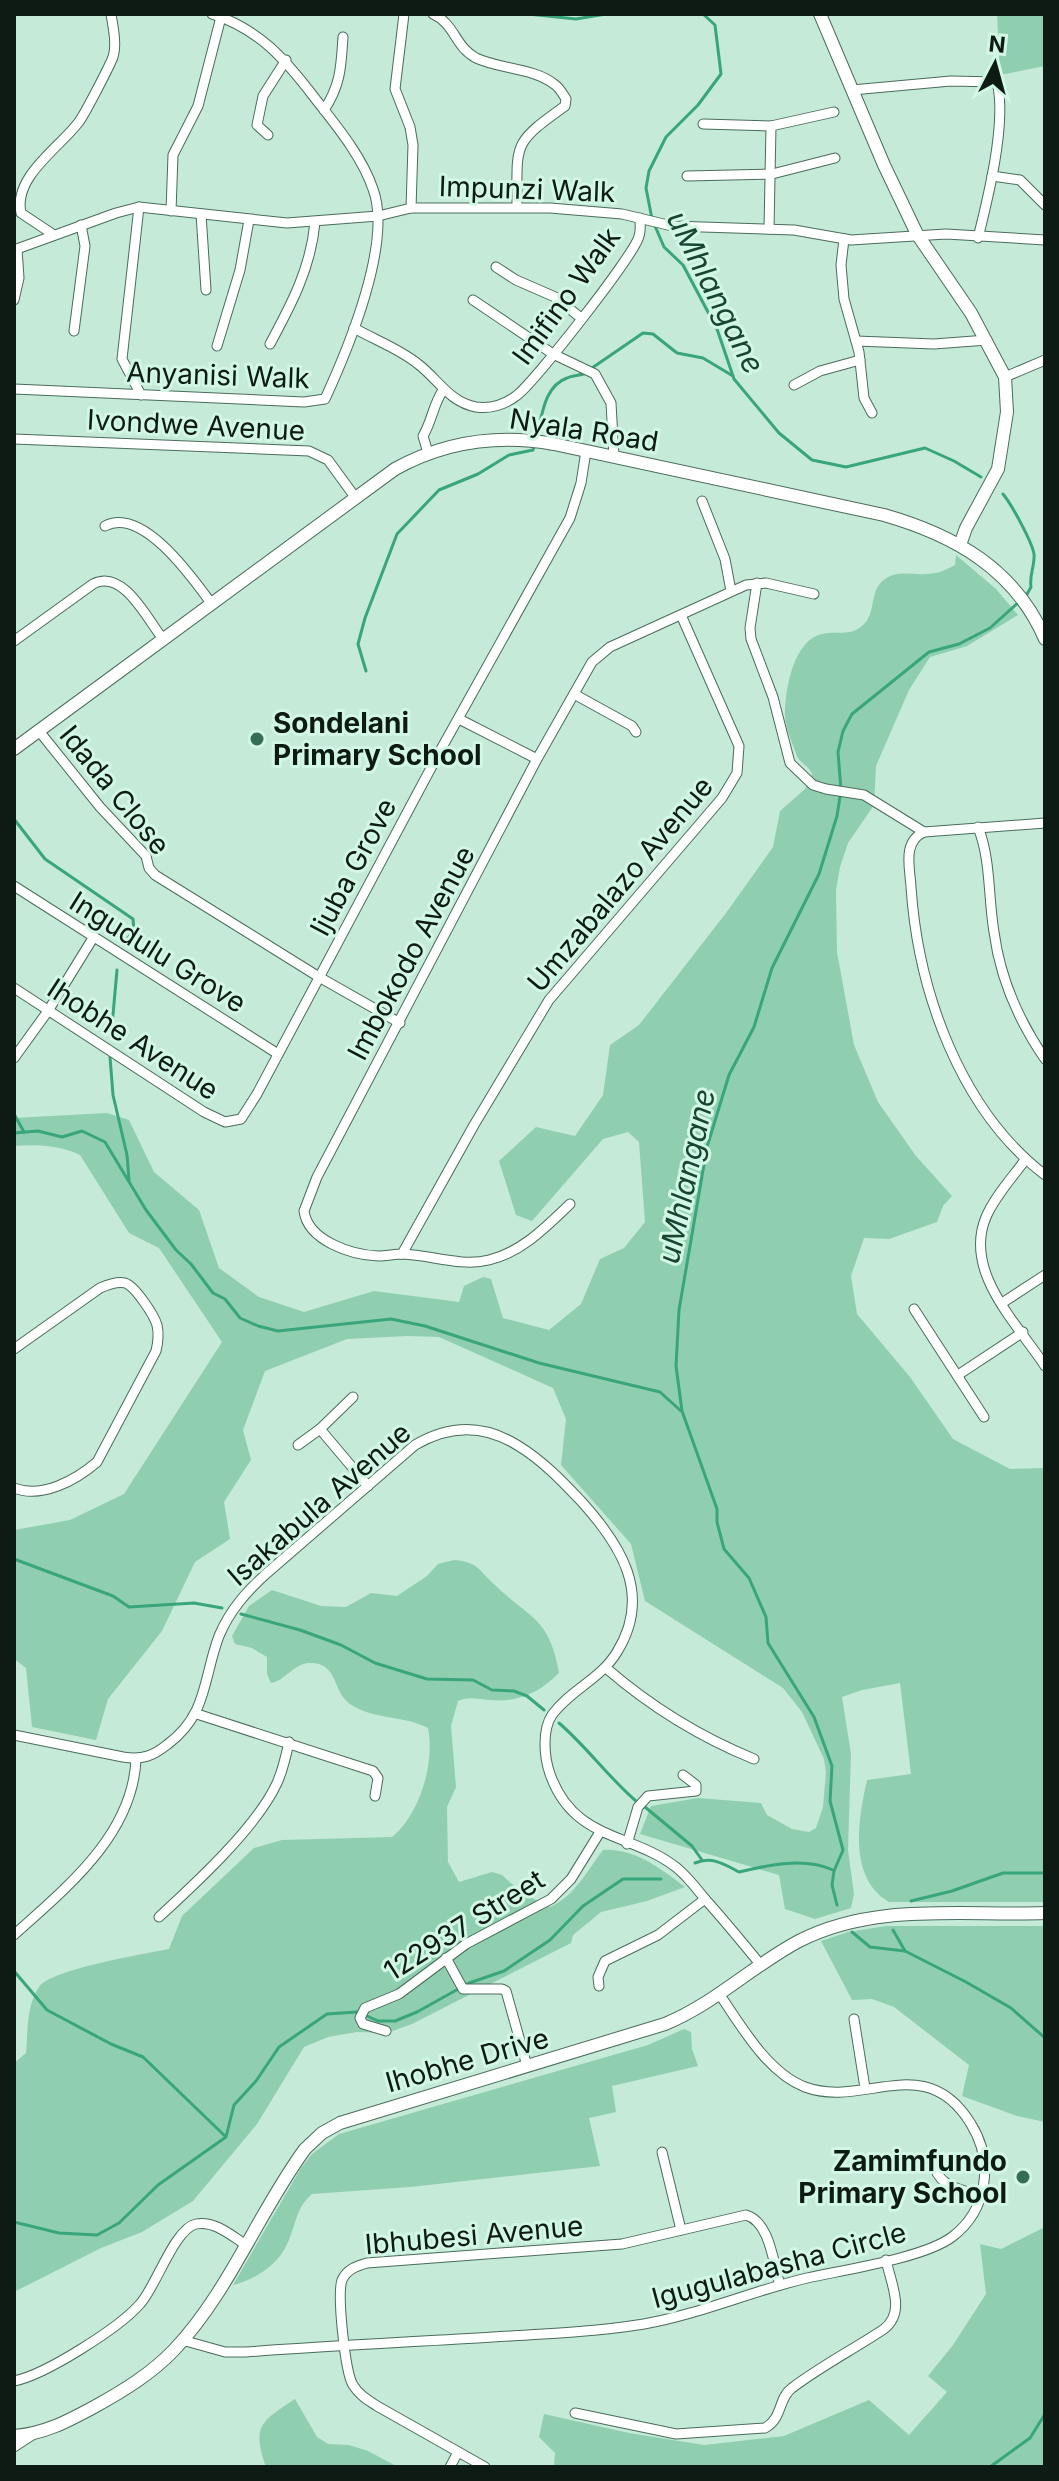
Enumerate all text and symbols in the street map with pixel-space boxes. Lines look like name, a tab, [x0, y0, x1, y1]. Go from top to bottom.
north arrow	[955, 24, 1035, 104]
text: N	[987, 30, 1007, 58]
street label: Impunzi Walk	[438, 169, 616, 209]
water label: uMhlangane	[660, 205, 772, 379]
street label: Imifino Walk	[505, 221, 627, 371]
street label: Anyanisi Walk	[126, 355, 310, 395]
street label: Nyala Road	[507, 401, 661, 459]
street label: Ivondwe Avenue	[86, 402, 306, 448]
place label: Sondelani Primary School	[273, 706, 482, 772]
street label: Idada Close	[53, 719, 177, 861]
marker: Sondelani Primary School	[248, 730, 266, 748]
street label: Umzabalazo Avenue	[520, 770, 720, 998]
street label: Ijuba Grove	[303, 793, 403, 941]
street label: Imbokodo Avenue	[340, 840, 482, 1066]
street label: Ingudulu Grove	[64, 884, 252, 1020]
street label: Ihobhe Avenue	[41, 971, 225, 1107]
water label: uMhlangane	[650, 1085, 722, 1267]
street label: Isakabula Avenue	[220, 1415, 418, 1593]
street label: 122937 Street	[377, 1862, 551, 1988]
street label: Ihobhe Drive	[381, 2020, 553, 2100]
place label: Zamimfundo Primary School	[798, 2144, 1007, 2210]
marker: Zamimfundo Primary School	[1014, 2168, 1032, 2186]
street label: Ibhubesi Avenue	[363, 2209, 585, 2261]
street label: Igugulabasha Circle	[648, 2215, 910, 2315]

